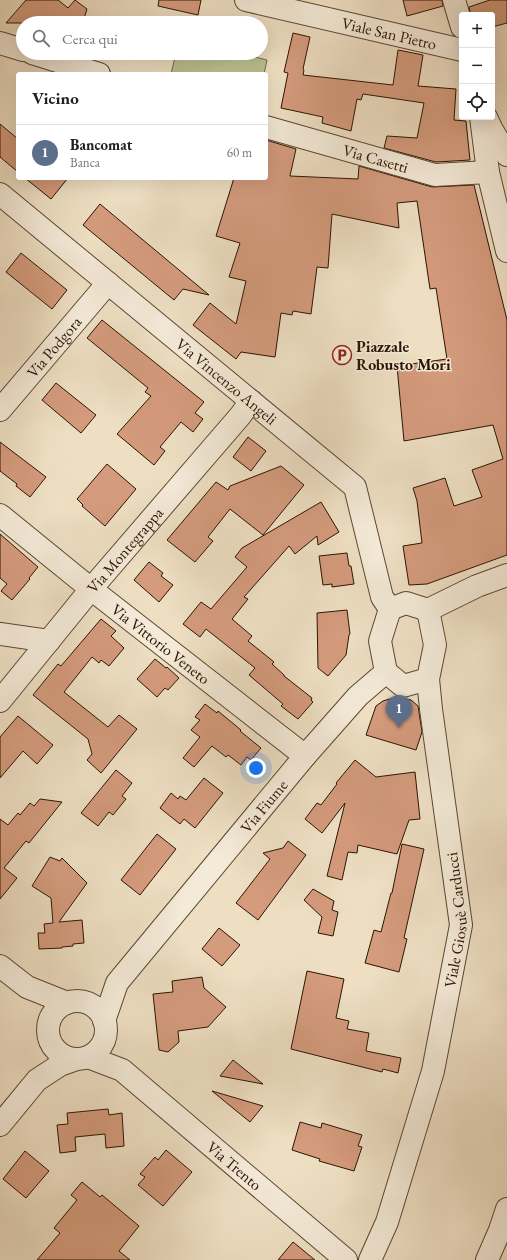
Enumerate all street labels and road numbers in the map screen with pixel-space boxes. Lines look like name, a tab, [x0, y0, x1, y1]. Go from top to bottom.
street label: Viale San Pietro	[340, 12, 439, 54]
street label: Via Casetti	[341, 139, 411, 177]
street label: Via Podgora	[22, 311, 86, 382]
street label: Via Vincenzo Angeli	[172, 333, 282, 429]
street label: Via Montegrappa	[82, 502, 168, 597]
street label: Via Vittorio Veneto	[107, 598, 215, 689]
street label: Via Fiume	[235, 775, 292, 837]
street label: Viale Giosuè Carducci	[439, 851, 472, 989]
street label: Via Trento	[203, 1136, 267, 1195]

